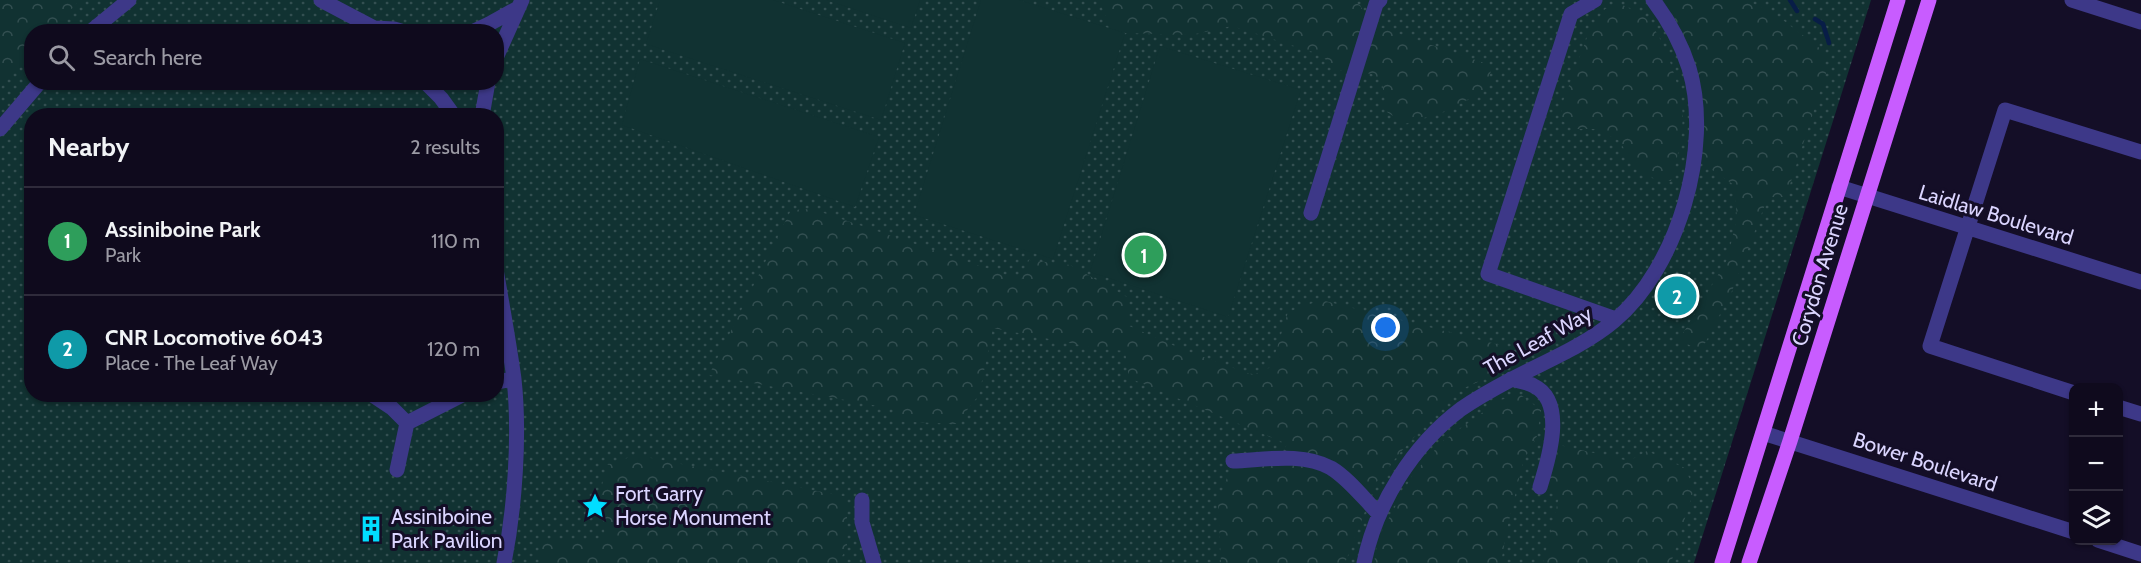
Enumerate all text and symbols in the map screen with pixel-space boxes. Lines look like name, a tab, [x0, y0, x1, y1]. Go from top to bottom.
search box	[24, 24, 504, 90]
icon: search	[45, 41, 78, 74]
text: Search here	[93, 44, 202, 71]
text: Nearby	[48, 131, 129, 163]
text: 2 results	[410, 135, 480, 159]
street label: Laidlaw Boulevard	[1916, 179, 2076, 250]
street label: Corydon Avenue	[1786, 200, 1853, 349]
text: Assiniboine Park	[105, 216, 261, 243]
text: 1	[64, 229, 71, 253]
text: 110 m	[431, 229, 480, 253]
pin: 1	[1124, 232, 1164, 278]
text: Park	[105, 243, 141, 267]
pin: 2	[1658, 274, 1696, 318]
street label: The Leaf Way	[1479, 300, 1597, 381]
your location	[1371, 313, 1400, 342]
text: CNR Locomotive 6043	[105, 324, 323, 351]
text: 2	[62, 337, 73, 361]
text: 120 m	[427, 337, 480, 361]
text: Place · The Leaf Way	[105, 351, 278, 375]
map controls	[2069, 383, 2123, 545]
button: +	[2069, 383, 2123, 437]
street label: Bower Boulevard	[1850, 426, 2000, 497]
button: −	[2069, 437, 2123, 491]
place label: Fort Garry Horse Monument	[615, 481, 771, 530]
place icon: Fort Garry Horse Monument	[580, 491, 610, 521]
button: layers	[2069, 491, 2123, 545]
place label: Assiniboine Park Pavilion	[391, 504, 502, 553]
building icon: Assiniboine Park Pavilion	[356, 514, 386, 544]

